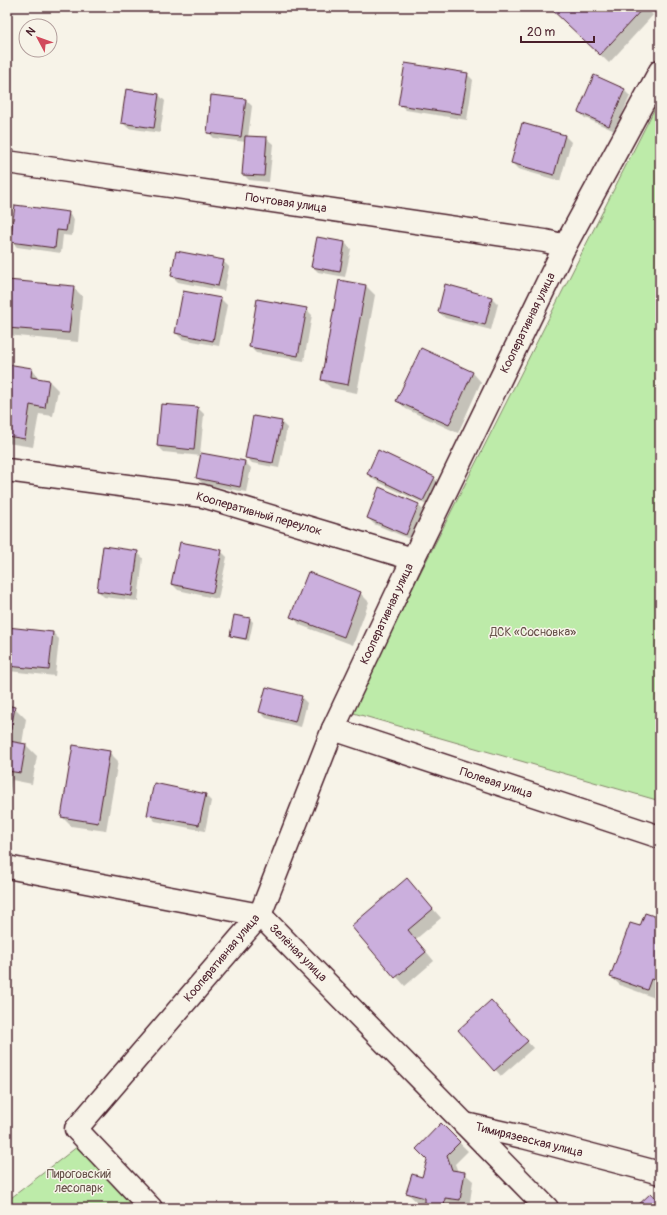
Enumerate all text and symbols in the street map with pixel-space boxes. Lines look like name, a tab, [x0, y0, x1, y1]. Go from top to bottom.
north arrow	[18, 18, 58, 58]
scale bar	[521, 18, 594, 44]
text: N	[23, 24, 39, 39]
text: 20 m	[527, 25, 556, 40]
street label: Почтовая улица	[244, 190, 328, 216]
street label: Кооперативная улица	[497, 270, 559, 376]
street label: Кооперативный переулок	[194, 489, 324, 539]
street label: Кооперативная улица	[357, 561, 417, 667]
park label: ДСК «Сосновка»	[489, 625, 576, 640]
street label: Полевая улица	[458, 764, 535, 802]
street label: Кооперативная улица	[181, 911, 263, 1005]
street label: Зелёная улица	[266, 921, 330, 985]
street label: Тимирязевская улица	[474, 1119, 585, 1161]
park label: Пироговский лесопарк	[47, 1167, 111, 1196]

